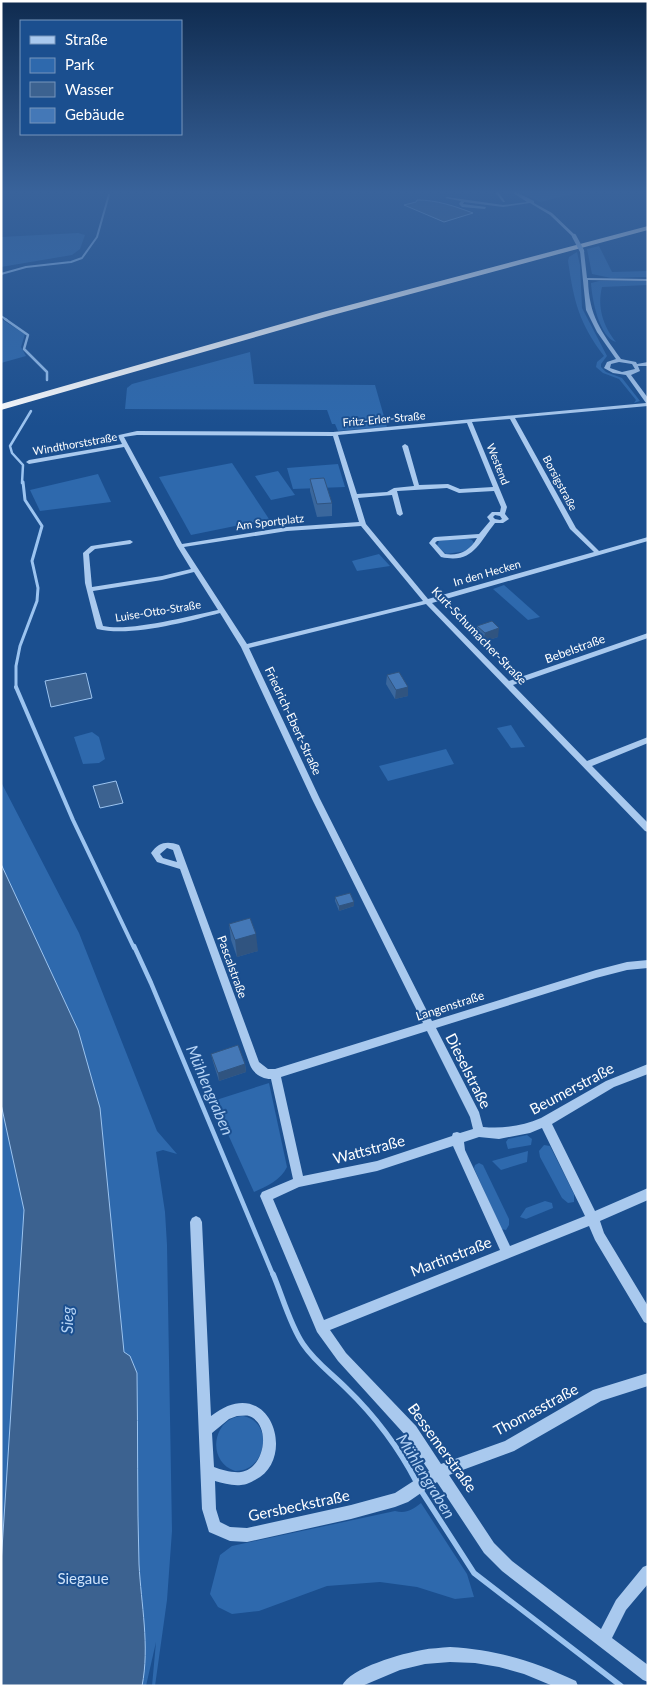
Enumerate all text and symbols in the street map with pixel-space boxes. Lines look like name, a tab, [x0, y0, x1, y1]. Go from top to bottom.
legend	[20, 20, 182, 135]
text: Straße	[65, 30, 108, 48]
text: Park	[65, 55, 95, 73]
text: Wasser	[65, 80, 114, 98]
text: Gebäude	[65, 105, 124, 123]
street label: Fritz-Erler-Straße	[342, 408, 426, 429]
street label: Windthorststraße	[32, 430, 118, 457]
street label: Westend	[484, 441, 513, 486]
street label: Borsigstraße	[540, 453, 581, 513]
street label: Am Sportplatz	[235, 511, 305, 532]
street label: In den Hecken	[452, 557, 522, 588]
street label: Kurt-Schumacher-Straße	[429, 584, 530, 688]
street label: Luise-Otto-Straße	[114, 597, 202, 624]
street label: Bebelstraße	[543, 631, 607, 666]
street label: Friedrich-Ebert-Straße	[262, 664, 325, 777]
street label: Pascalstraße	[214, 933, 251, 1000]
street label: Langenstraße	[414, 987, 486, 1024]
street label: Dieselstraße	[442, 1030, 496, 1111]
water label: Mühlengraben	[183, 1042, 238, 1138]
street label: Beumerstraße	[526, 1058, 617, 1118]
street label: Wattstraße	[331, 1131, 407, 1167]
street label: Martinstraße	[407, 1232, 494, 1280]
water label: Sieg	[57, 1306, 76, 1334]
street label: Thomasstraße	[490, 1379, 581, 1439]
street label: Bessemerstraße	[405, 1399, 481, 1495]
water label: Mühlengraben	[393, 1430, 460, 1521]
street label: Gersbeckstraße	[247, 1485, 351, 1525]
park label: Siegaue	[57, 1569, 109, 1587]

